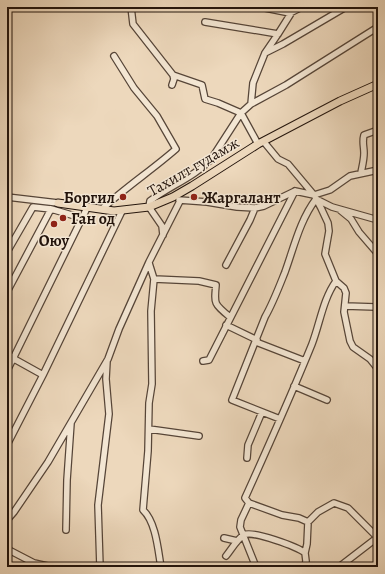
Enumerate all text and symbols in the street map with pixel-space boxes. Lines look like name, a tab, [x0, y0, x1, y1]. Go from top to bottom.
street label: Тахилт гудамж	[144, 132, 243, 202]
place label: Боргил	[64, 187, 115, 209]
place label: Жаргалант	[202, 187, 281, 209]
marker: Боргил	[118, 192, 128, 202]
marker: Жаргалант	[189, 192, 199, 202]
place label: Ган од	[71, 208, 115, 230]
marker: Ган од	[58, 213, 68, 223]
marker: Оюу	[49, 219, 59, 229]
place label: Оюу	[39, 230, 69, 252]

